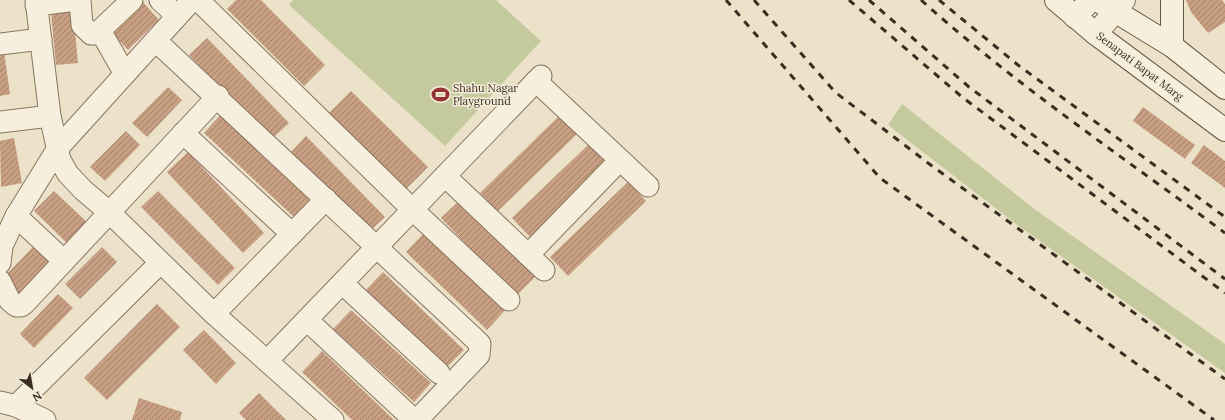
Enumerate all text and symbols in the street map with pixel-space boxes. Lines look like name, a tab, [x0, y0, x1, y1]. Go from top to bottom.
street label: Senapati Bapat Marg	[1094, 29, 1187, 104]
place label: Shahu Nagar Playground	[453, 81, 518, 108]
sports icon: Shahu Nagar Playground	[430, 84, 450, 104]
north arrow	[12, 368, 52, 408]
text: N	[29, 388, 44, 405]

